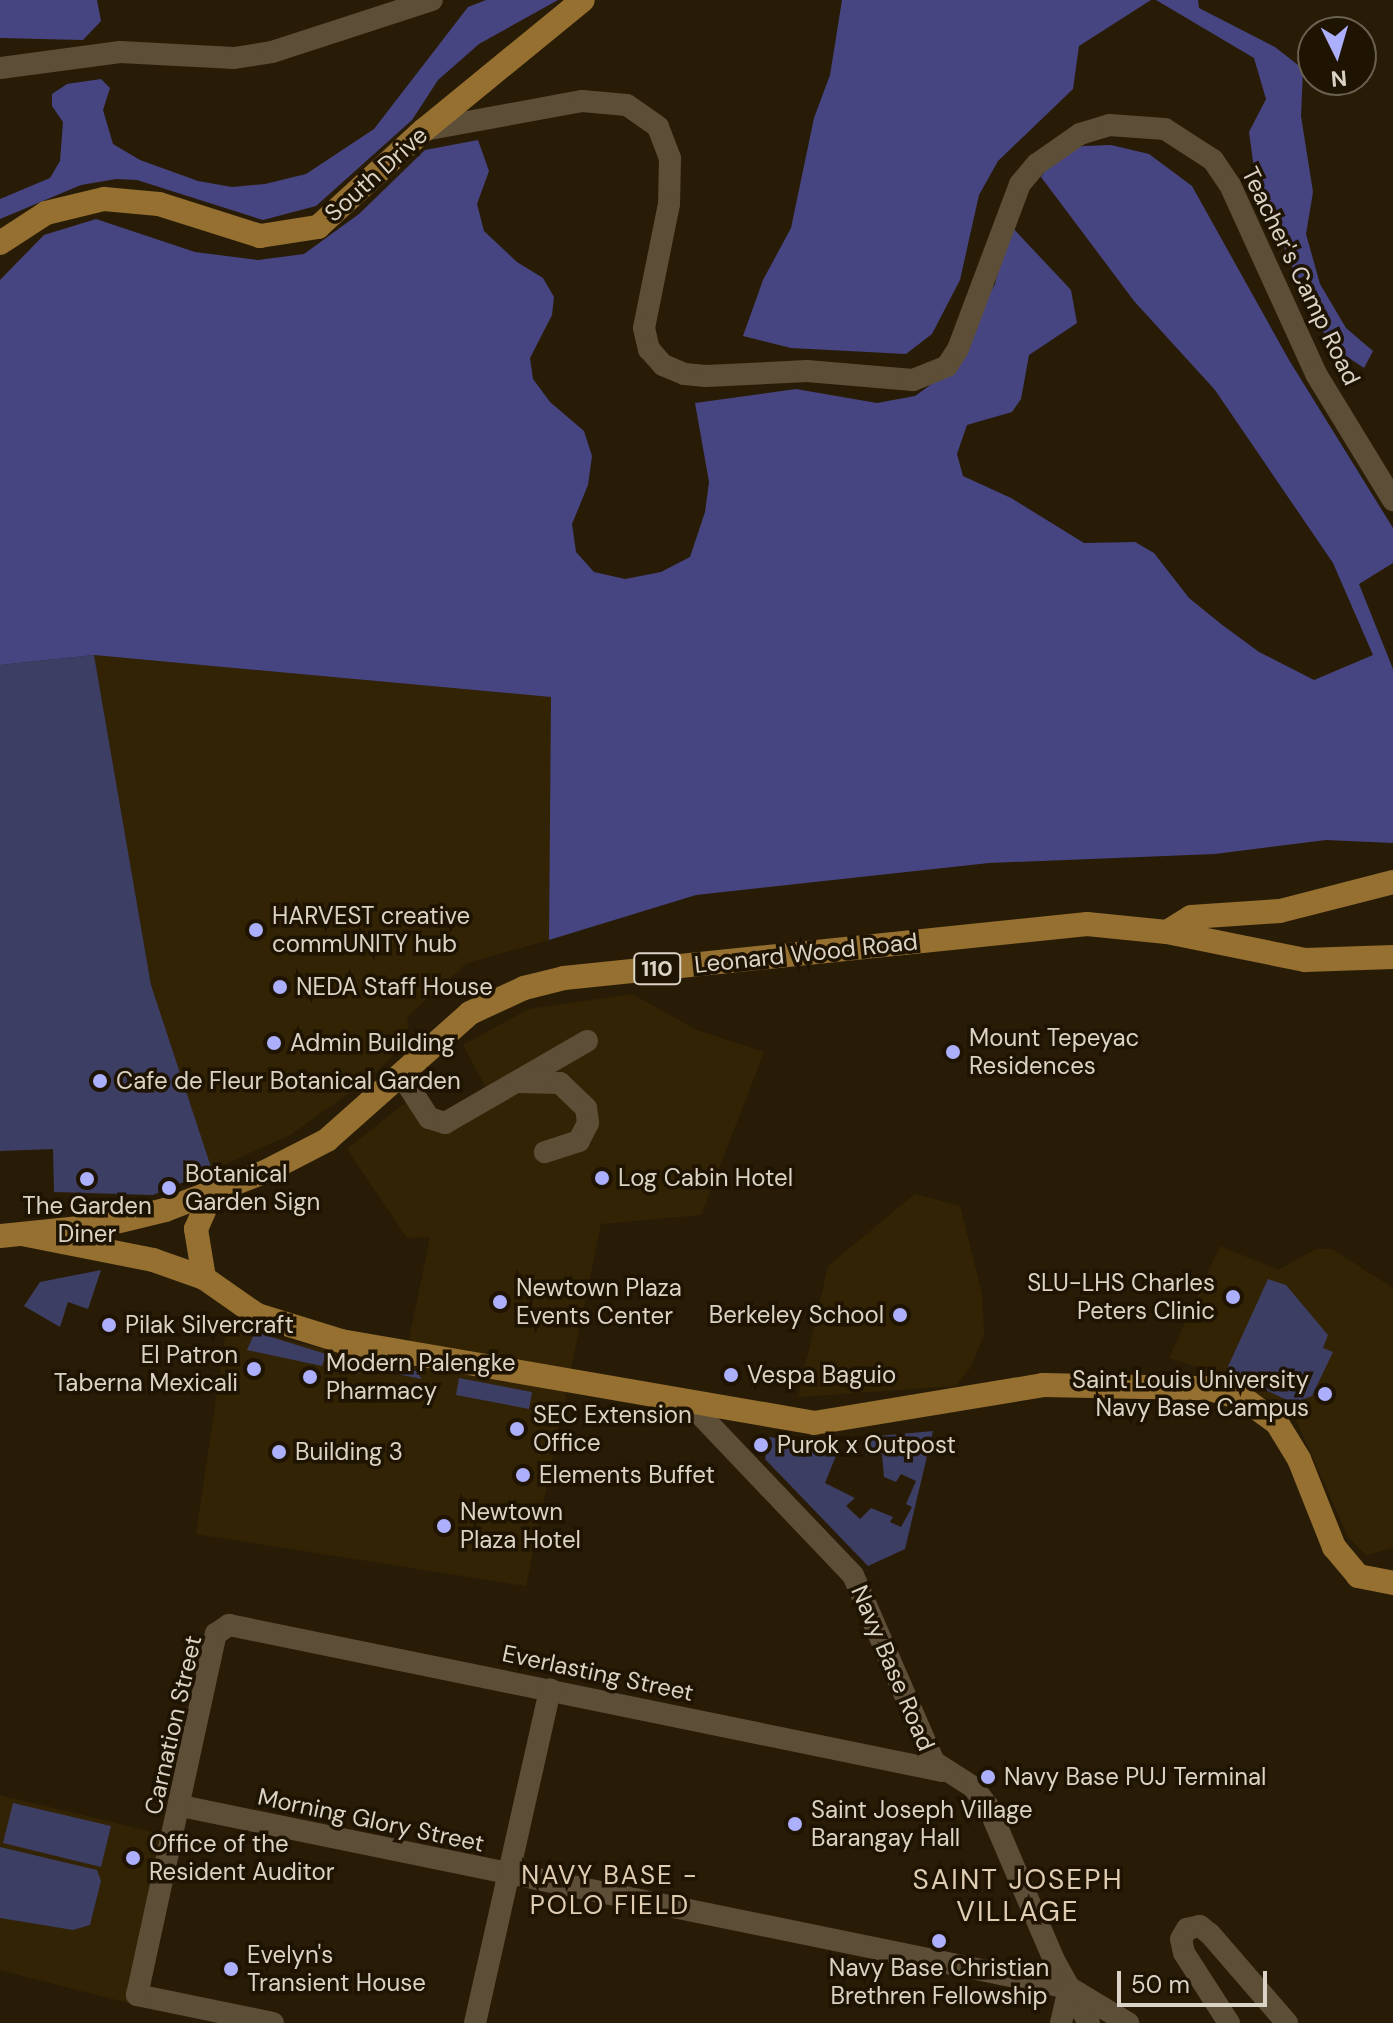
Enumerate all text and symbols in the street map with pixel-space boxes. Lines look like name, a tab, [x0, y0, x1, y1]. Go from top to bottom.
north arrow	[1297, 16, 1377, 96]
text: N	[1330, 63, 1348, 94]
street label: South Drive	[319, 120, 433, 228]
street label: Teacher's Camp Road	[1236, 162, 1366, 390]
place label: HARVEST creative commUNITY hub	[272, 902, 470, 958]
marker: HARVEST creative commUNITY hub	[247, 921, 265, 939]
street label: Leonard Wood Road	[693, 927, 919, 979]
road number: 110	[633, 951, 681, 987]
place label: NEDA Staff House	[296, 973, 493, 1001]
marker: NEDA Staff House	[271, 978, 289, 996]
place label: Mount Tepeyac Residences	[969, 1024, 1139, 1080]
place label: Admin Building	[290, 1029, 455, 1057]
marker: Admin Building	[265, 1034, 283, 1052]
marker: Mount Tepeyac Residences	[944, 1043, 962, 1061]
place label: Cafe de Fleur Botanical Garden	[116, 1067, 461, 1095]
marker: Cafe de Fleur Botanical Garden	[91, 1072, 109, 1090]
place label: Botanical Garden Sign	[185, 1160, 320, 1216]
place label: Log Cabin Hotel	[618, 1164, 793, 1192]
marker: Log Cabin Hotel	[593, 1169, 611, 1187]
marker: The Garden Diner	[78, 1170, 96, 1188]
marker: Botanical Garden Sign	[160, 1179, 178, 1197]
place label: The Garden Diner	[22, 1192, 152, 1248]
place label: SLU-LHS Charles Peters Clinic	[1027, 1269, 1215, 1325]
place label: Newtown Plaza Events Center	[516, 1274, 682, 1330]
marker: SLU-LHS Charles Peters Clinic	[1222, 1286, 1244, 1308]
marker: Newtown Plaza Events Center	[491, 1293, 509, 1311]
place label: Berkeley School	[709, 1301, 884, 1329]
marker: Berkeley School	[891, 1306, 909, 1324]
place label: Pilak Silvercraft	[125, 1311, 294, 1339]
marker: Pilak Silvercraft	[100, 1316, 118, 1334]
place label: El Patron Taberna Mexicali	[54, 1341, 238, 1397]
place label: Modern Palengke Pharmacy	[326, 1349, 516, 1405]
marker: El Patron Taberna Mexicali	[245, 1360, 263, 1378]
place label: Vespa Baguio	[747, 1361, 896, 1389]
marker: Vespa Baguio	[722, 1366, 740, 1384]
place label: Saint Louis University Navy Base Campus	[1072, 1366, 1309, 1422]
marker: Modern Palengke Pharmacy	[301, 1368, 319, 1386]
marker: Saint Louis University Navy Base Campus	[1316, 1385, 1334, 1403]
place label: SEC Extension Office	[533, 1401, 692, 1457]
marker: SEC Extension Office	[508, 1420, 526, 1438]
place label: Purok x Outpost	[777, 1431, 956, 1459]
marker: Purok x Outpost	[752, 1436, 770, 1454]
place label: Building 3	[295, 1438, 403, 1466]
marker: Building 3	[270, 1443, 288, 1461]
place label: Elements Buffet	[539, 1461, 715, 1489]
marker: Elements Buffet	[514, 1466, 532, 1484]
place label: Newtown Plaza Hotel	[460, 1498, 581, 1554]
marker: Newtown Plaza Hotel	[435, 1517, 453, 1535]
street label: Navy Base Road	[845, 1581, 941, 1755]
street label: Carnation Street	[138, 1633, 208, 1817]
street label: Everlasting Street	[500, 1639, 696, 1707]
place label: Navy Base PUJ Terminal	[1004, 1763, 1266, 1791]
marker: Navy Base PUJ Terminal	[979, 1768, 997, 1786]
street label: Morning Glory Street	[255, 1782, 487, 1858]
place label: Saint Joseph Village Barangay Hall	[811, 1796, 1033, 1852]
marker: Saint Joseph Village Barangay Hall	[786, 1815, 804, 1833]
place label: Office of the Resident Auditor	[149, 1830, 335, 1886]
marker: Office of the Resident Auditor	[124, 1849, 142, 1867]
district label: NAVY BASE - POLO FIELD	[521, 1860, 699, 1922]
district label: SAINT JOSEPH VILLAGE	[913, 1863, 1123, 1929]
marker: Navy Base Christian Brethren Fellowship	[930, 1932, 948, 1950]
place label: Evelyn's Transient House	[247, 1941, 426, 1997]
place label: Navy Base Christian Brethren Fellowship	[829, 1954, 1049, 2010]
scale bar	[1121, 1955, 1271, 2005]
marker: Evelyn's Transient House	[222, 1960, 240, 1978]
text: 50 m	[1131, 1969, 1190, 2000]

